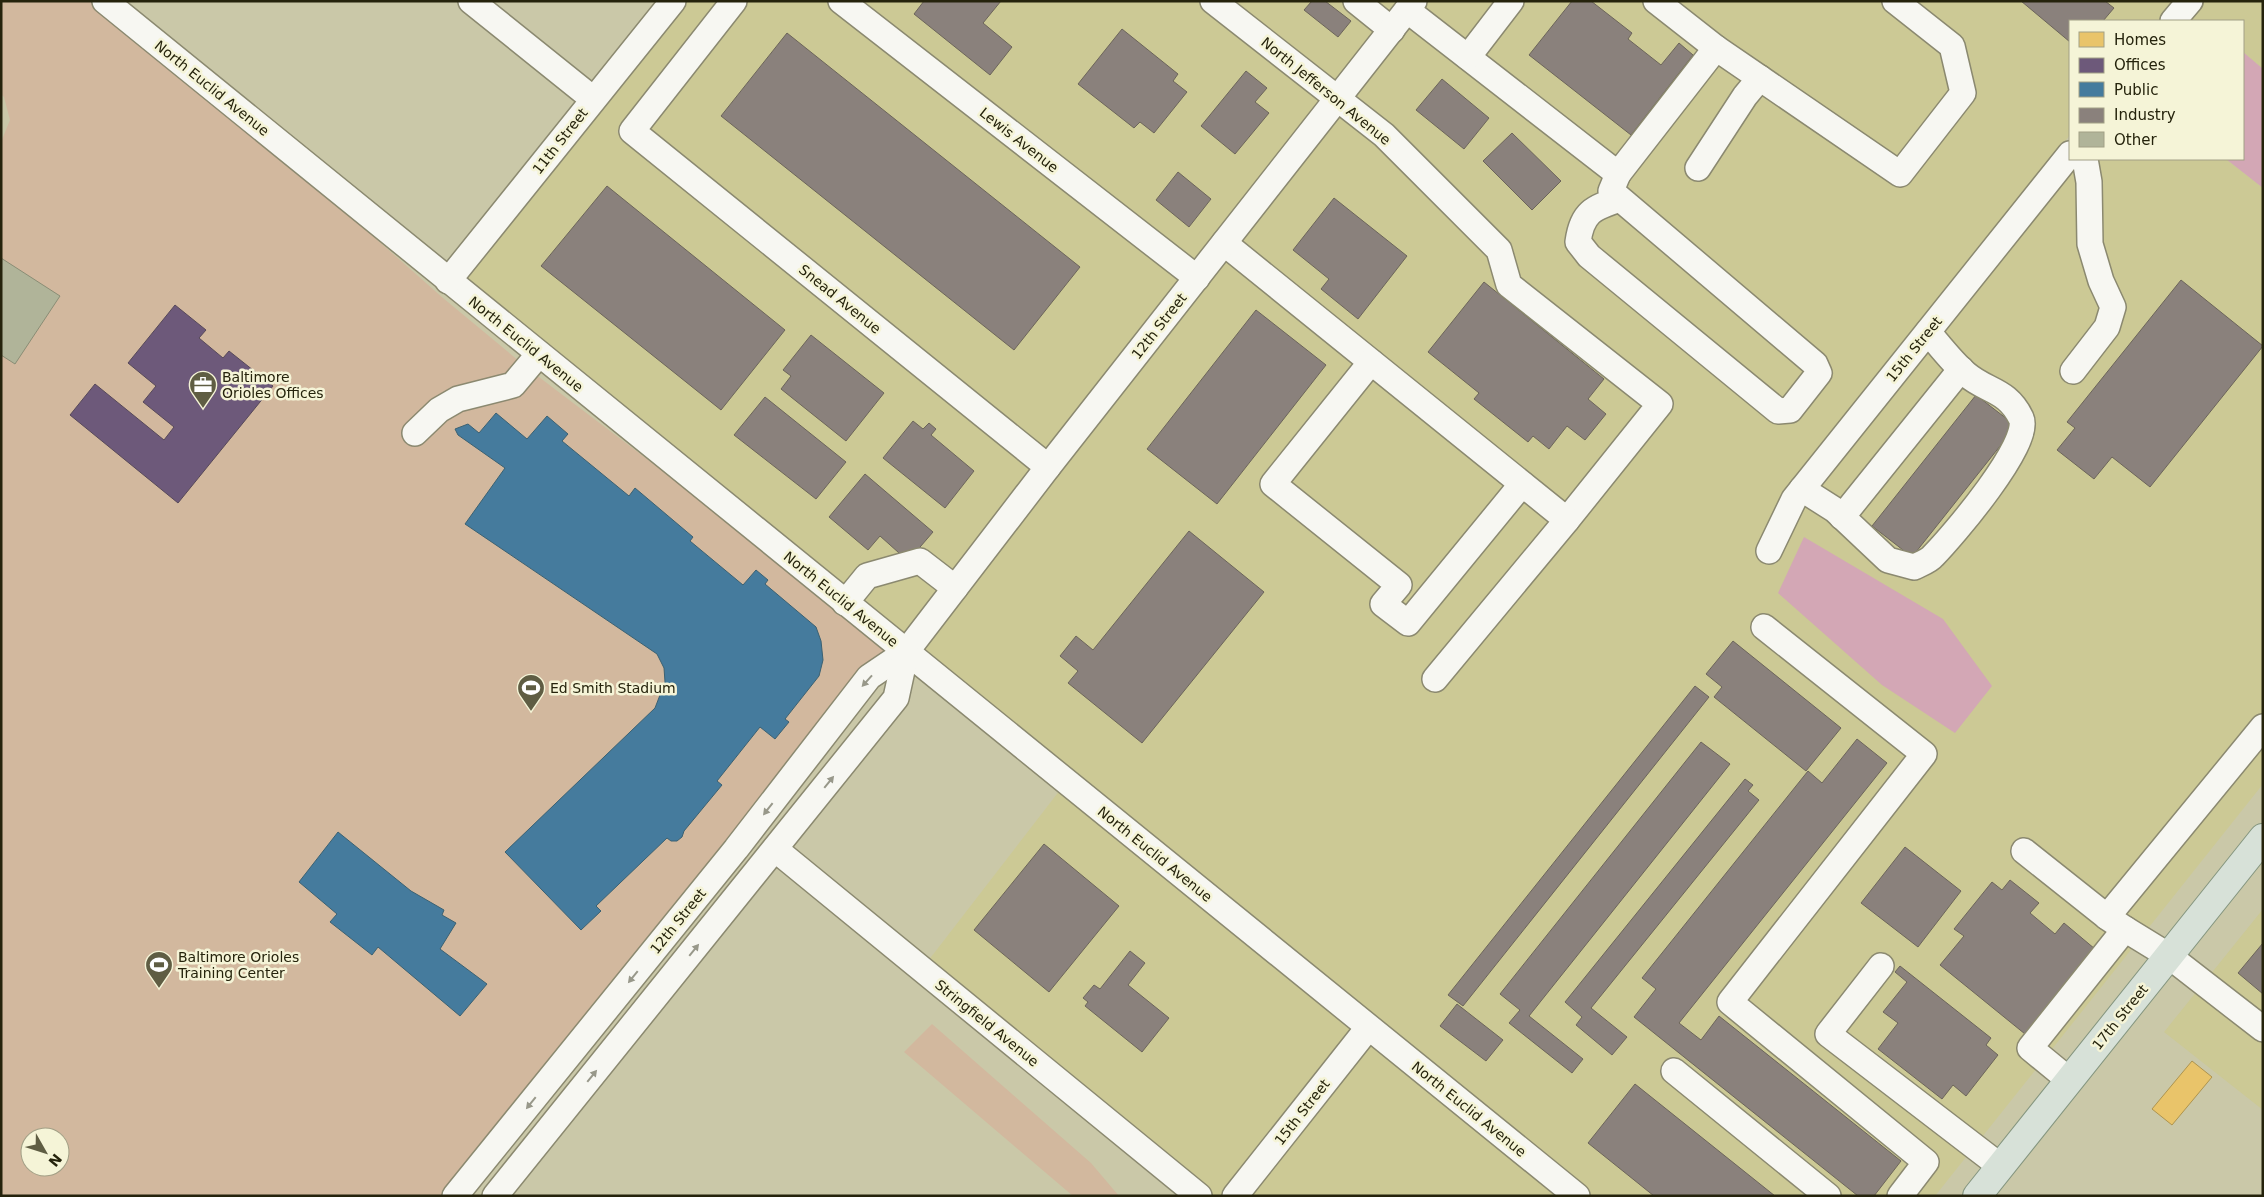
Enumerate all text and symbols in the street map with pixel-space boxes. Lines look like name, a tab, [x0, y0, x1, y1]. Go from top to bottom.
legend	[2069, 20, 2244, 160]
text: Homes	[2114, 31, 2166, 49]
street label: North Jefferson Avenue	[1258, 34, 1394, 148]
street label: North Euclid Avenue	[152, 37, 272, 139]
text: Offices	[2114, 56, 2166, 74]
text: Public	[2114, 81, 2158, 99]
street label: 11th Street	[529, 104, 591, 177]
street label: Lewis Avenue	[977, 104, 1061, 176]
text: Industry	[2114, 106, 2176, 124]
text: Other	[2114, 131, 2157, 149]
street label: Snead Avenue	[796, 261, 884, 337]
street label: 12th Street	[1128, 289, 1190, 362]
street label: North Euclid Avenue	[466, 293, 586, 395]
street label: 15th Street	[1883, 313, 1945, 385]
place label: Baltimore Orioles Offices	[222, 369, 324, 401]
office icon: Baltimore Orioles Offices	[188, 370, 218, 409]
street label: North Euclid Avenue	[781, 548, 901, 650]
sports icon: Ed Smith Stadium	[516, 673, 546, 712]
one-way arrow	[862, 675, 873, 687]
place label: Ed Smith Stadium	[550, 680, 676, 696]
one-way arrow	[823, 776, 834, 789]
one-way arrow	[762, 802, 773, 815]
street label: North Euclid Avenue	[1095, 803, 1215, 905]
street label: 12th Street	[647, 885, 709, 957]
one-way arrow	[688, 944, 699, 957]
place label: Baltimore Orioles Training Center	[177, 949, 299, 981]
sports icon: Baltimore Orioles Training Center	[144, 950, 174, 989]
one-way arrow	[628, 970, 639, 983]
street label: Stringfield Avenue	[932, 976, 1042, 1070]
street label: 17th Street	[2089, 981, 2151, 1053]
street label: North Euclid Avenue	[1409, 1058, 1529, 1160]
one-way arrow	[586, 1070, 597, 1083]
street label: 15th Street	[1271, 1075, 1333, 1148]
one-way arrow	[525, 1096, 536, 1109]
north arrow	[20, 1127, 70, 1177]
text: N	[45, 1151, 65, 1170]

